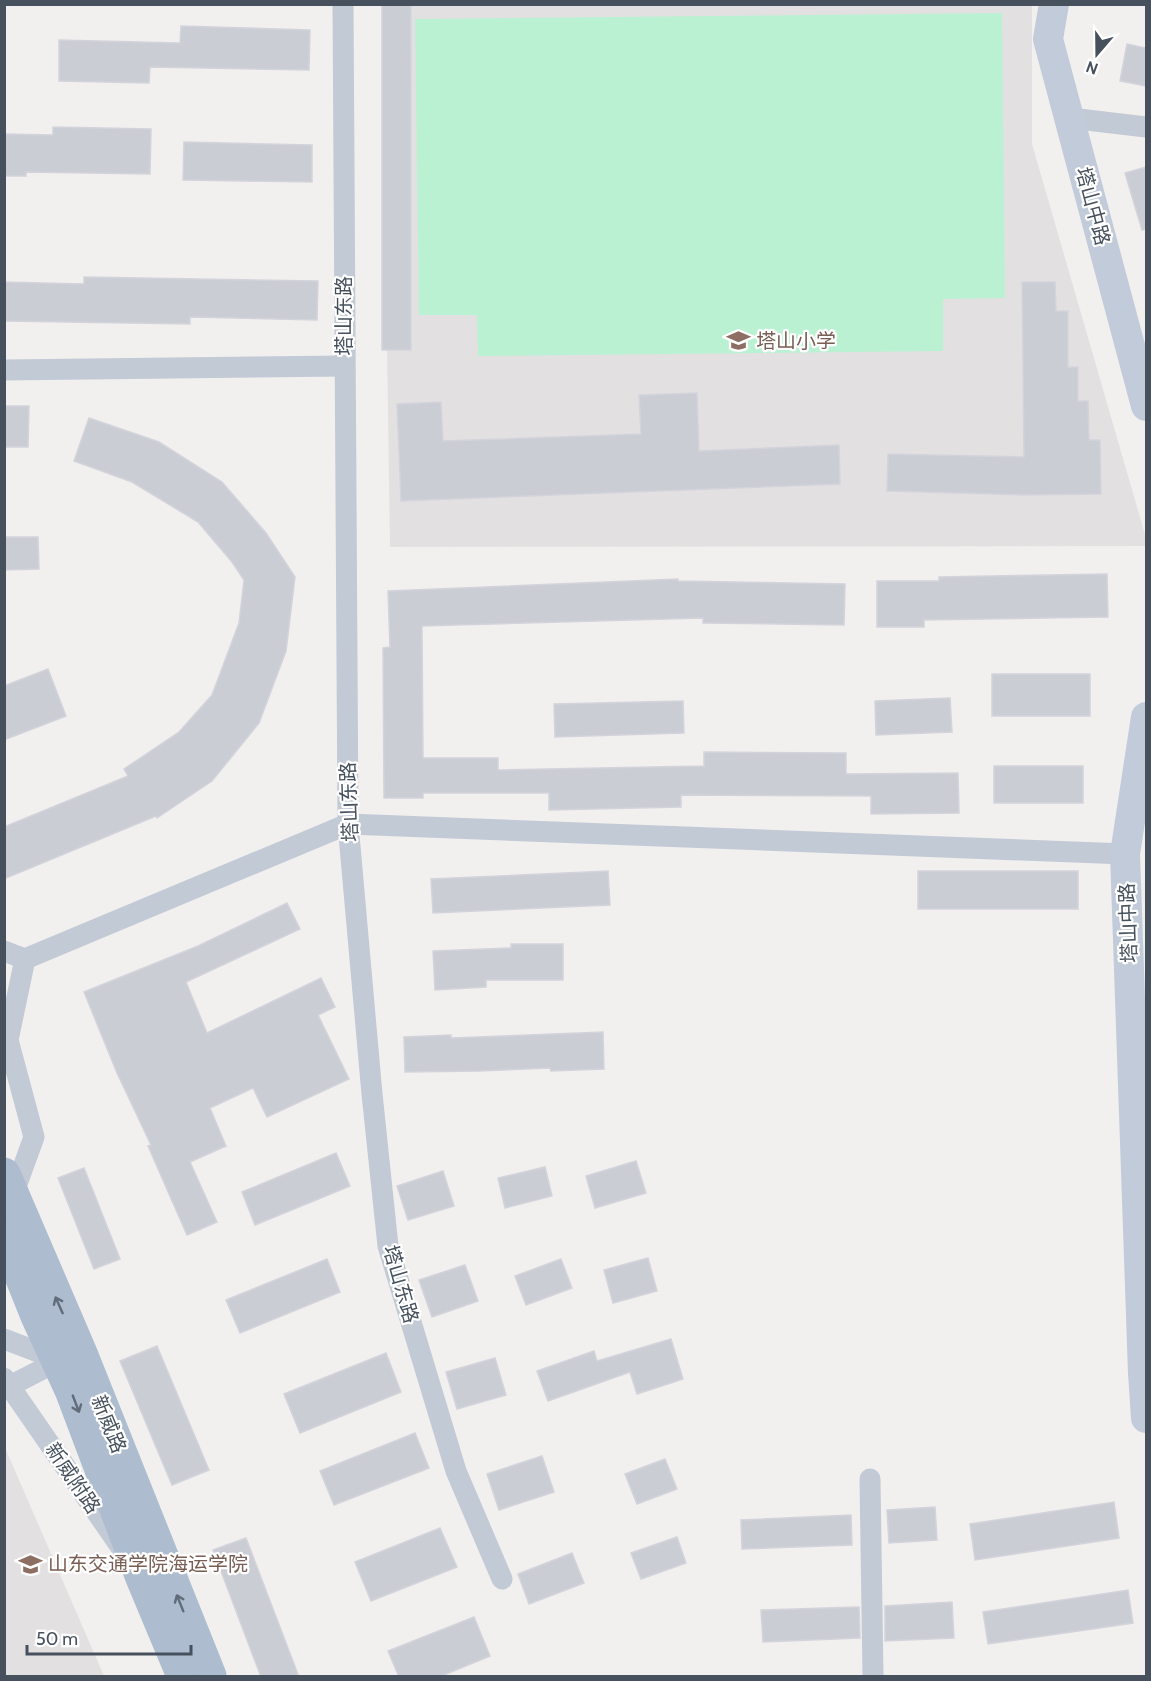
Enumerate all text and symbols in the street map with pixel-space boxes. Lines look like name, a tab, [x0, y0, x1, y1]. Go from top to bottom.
north arrow	[1067, 24, 1127, 84]
text: N	[1083, 57, 1101, 78]
street label: 塔山中路	[1071, 164, 1115, 248]
street label: 塔山东路	[332, 276, 356, 356]
school or university icon: 塔山小学	[725, 328, 751, 354]
place label: 塔山小学	[756, 329, 836, 353]
street label: 塔山东路	[336, 762, 362, 842]
street label: 塔山中路	[1115, 883, 1141, 963]
street label: 塔山东路	[378, 1242, 424, 1326]
one-way arrow	[53, 1297, 64, 1315]
street label: 新威路	[87, 1392, 131, 1456]
one-way arrow	[71, 1394, 82, 1413]
street label: 新威附路	[41, 1438, 105, 1518]
school or university icon: 山东交通学院海运学院	[17, 1551, 43, 1577]
place label: 山东交通学院海运学院	[48, 1552, 248, 1576]
one-way arrow	[174, 1594, 185, 1612]
scale bar	[27, 1618, 190, 1656]
text: 50 m	[36, 1628, 78, 1650]

